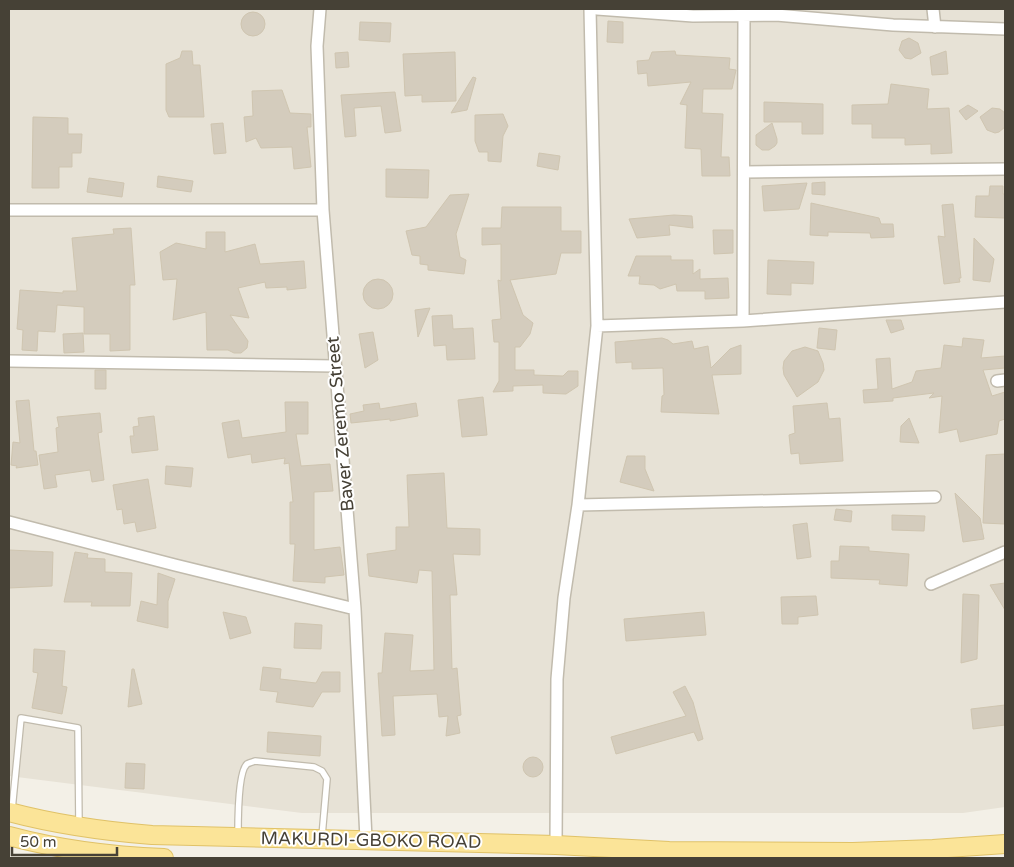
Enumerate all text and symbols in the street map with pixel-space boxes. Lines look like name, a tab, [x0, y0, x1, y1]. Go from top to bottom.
street label: Baver Zeremo Street	[321, 335, 359, 512]
scale bar	[12, 824, 118, 856]
street label: MAKURDI-GBOKO ROAD	[260, 827, 482, 853]
text: 50 m	[20, 833, 57, 851]

